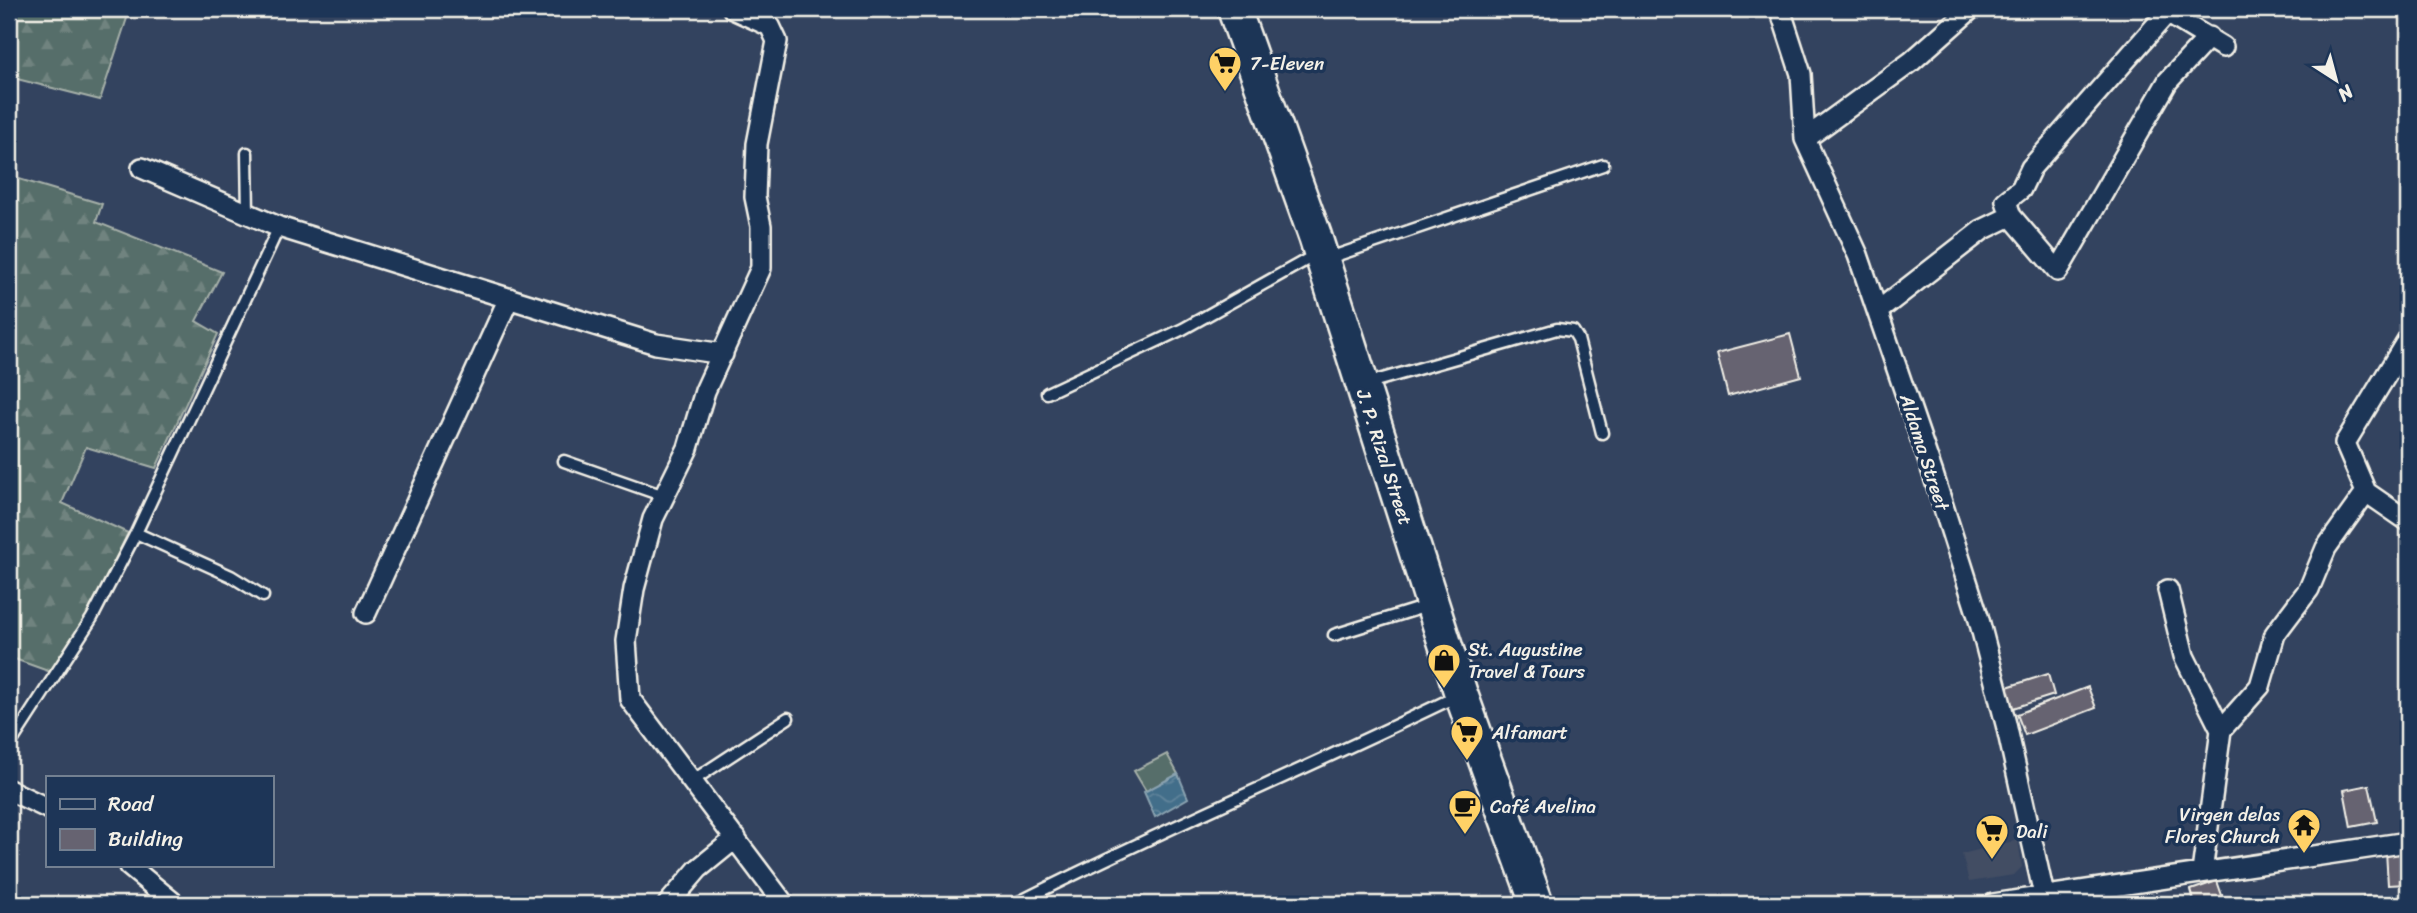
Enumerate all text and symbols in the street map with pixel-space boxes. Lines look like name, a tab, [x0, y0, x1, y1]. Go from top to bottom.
supermarket icon: 7-Eleven	[1206, 44, 1244, 93]
north arrow	[2302, 46, 2372, 116]
place label: 7-Eleven	[1250, 47, 1324, 80]
text: N	[2330, 76, 2362, 111]
street label: J. P. Rizal Street	[1347, 384, 1422, 530]
street label: Aldama Street	[1890, 389, 1959, 516]
place label: St. Augustine Travel & Tours	[1468, 633, 1585, 688]
shop icon: St. Augustine Travel & Tours	[1425, 641, 1463, 690]
supermarket icon: Alfamart	[1448, 713, 1486, 762]
place label: Alfamart	[1491, 716, 1568, 749]
legend	[46, 776, 273, 867]
text: Road	[108, 785, 155, 823]
cafe icon: Café Avelina	[1446, 787, 1484, 836]
place label: Café Avelina	[1490, 790, 1596, 823]
place label: Virgen delas Flores Church	[2165, 798, 2280, 853]
temple icon: Virgen delas Flores Church	[2285, 806, 2323, 855]
supermarket icon: Dali	[1973, 812, 2011, 861]
place label: Dali	[2016, 815, 2048, 848]
text: Building	[108, 820, 184, 858]

